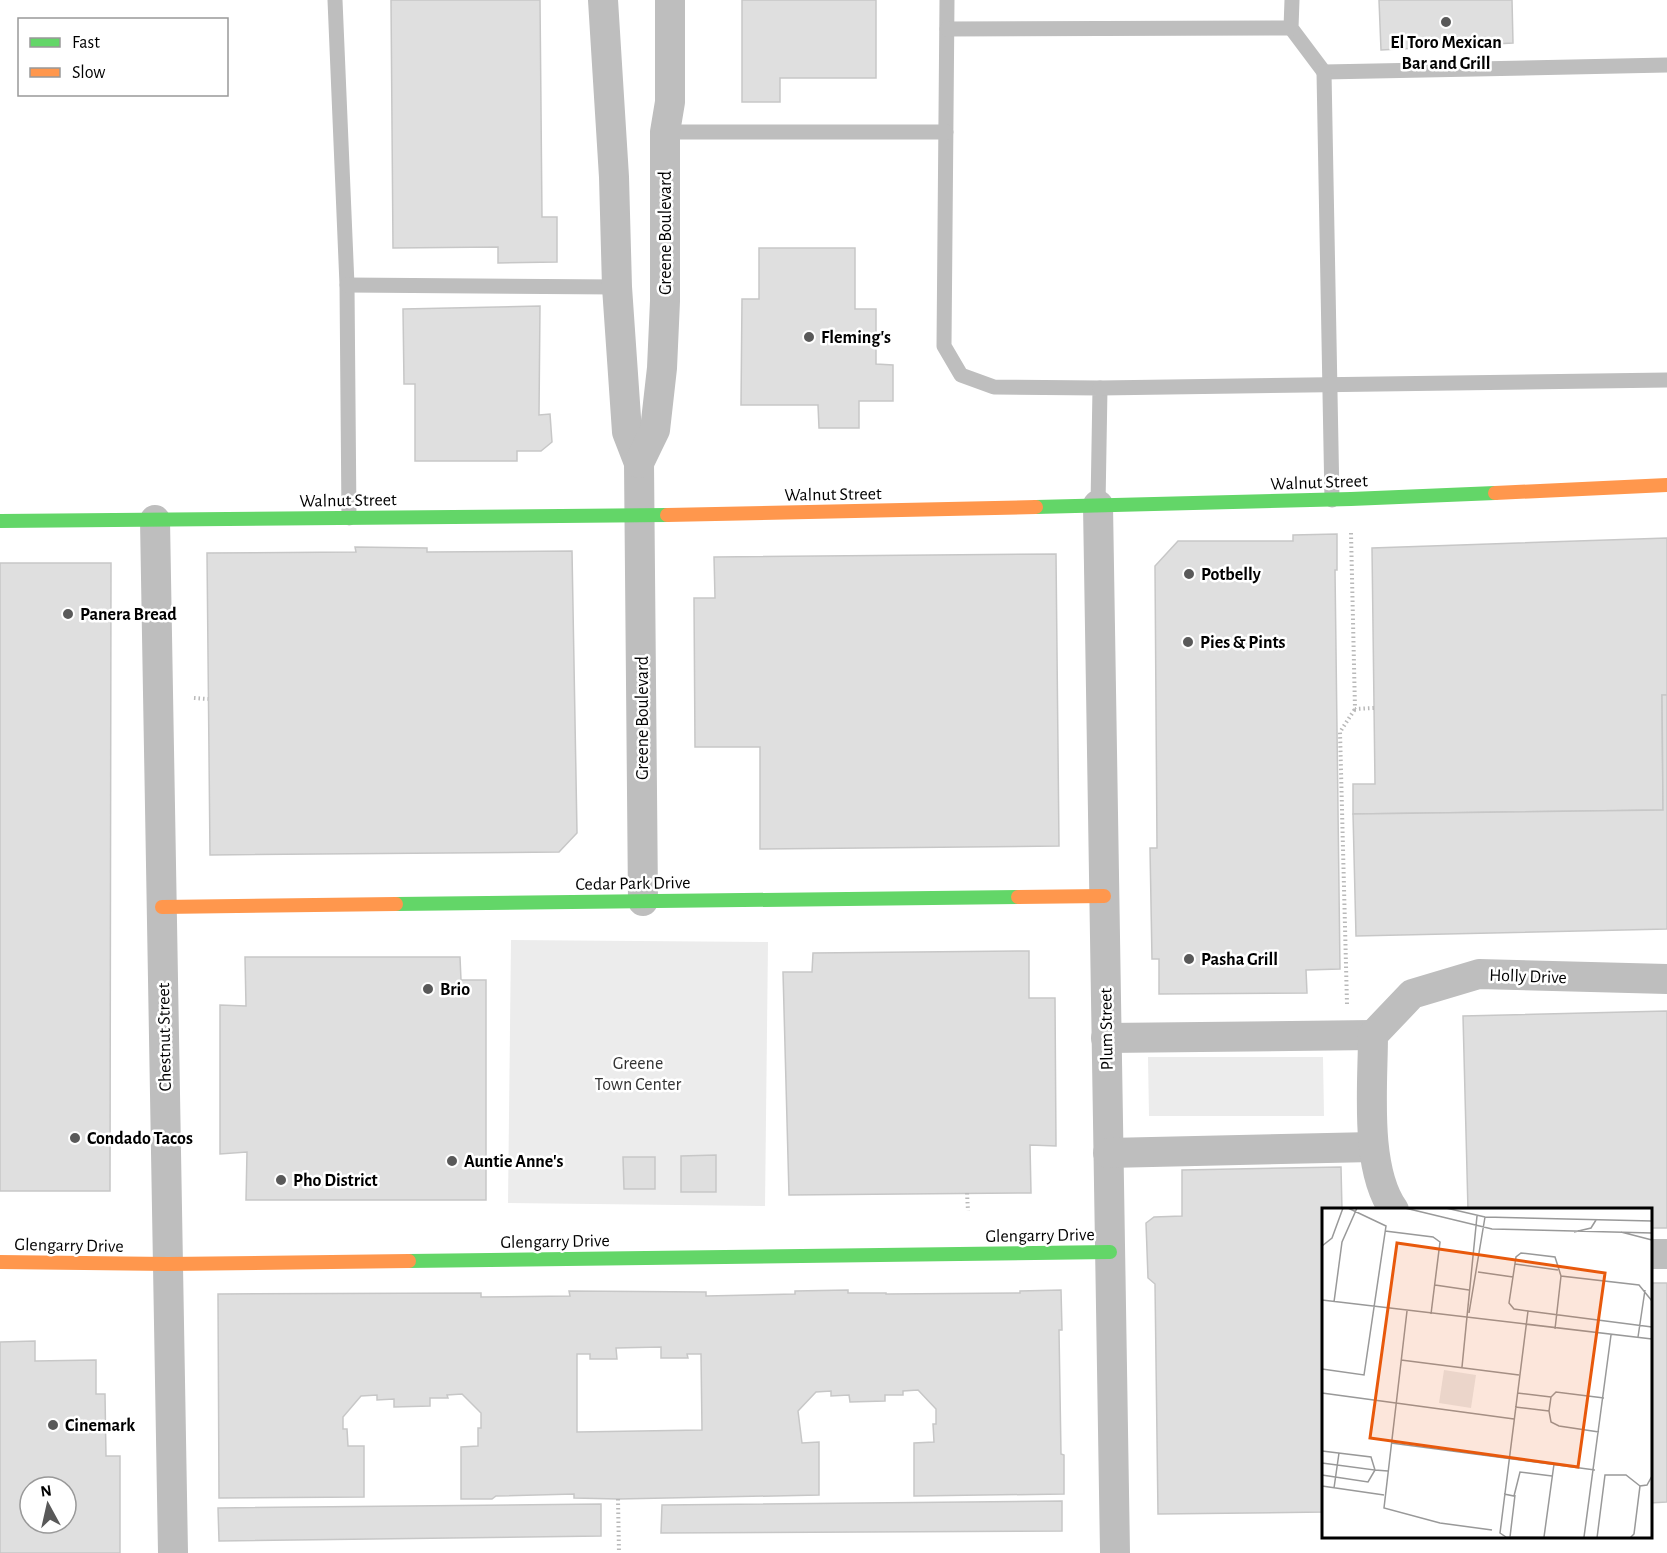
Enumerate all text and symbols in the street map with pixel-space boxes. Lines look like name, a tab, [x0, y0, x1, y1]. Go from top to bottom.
marker: El Toro Mexican Bar and Grill	[1439, 15, 1453, 29]
legend	[18, 18, 228, 96]
text: Fast	[72, 34, 100, 52]
place label: El Toro Mexican Bar and Grill	[1390, 34, 1502, 73]
text: Slow	[72, 64, 105, 82]
street label: Greene Boulevard	[657, 171, 675, 295]
place label: Fleming's	[821, 329, 891, 347]
marker: Fleming's	[802, 330, 816, 344]
street label: Walnut Street	[1270, 472, 1368, 494]
street label: Walnut Street	[784, 485, 882, 505]
street label: Walnut Street	[299, 491, 397, 511]
place label: Potbelly	[1201, 566, 1262, 584]
marker: Potbelly	[1182, 567, 1196, 581]
place label: Panera Bread	[80, 606, 177, 624]
marker: Panera Bread	[61, 607, 75, 621]
place label: Pies & Pints	[1200, 634, 1286, 652]
marker: Pies & Pints	[1181, 635, 1195, 649]
street label: Greene Boulevard	[634, 656, 652, 780]
street label: Cedar Park Drive	[575, 874, 691, 894]
place label: Pasha Grill	[1201, 951, 1278, 969]
marker: Pasha Grill	[1182, 952, 1196, 966]
street label: Holly Drive	[1489, 967, 1567, 987]
place label: Brio	[440, 981, 470, 999]
street label: Chestnut Street	[155, 982, 175, 1092]
marker: Brio	[421, 982, 435, 996]
street label: Plum Street	[1097, 987, 1117, 1070]
park label: Greene Town Center	[595, 1055, 682, 1094]
place label: Condado Tacos	[87, 1130, 193, 1148]
marker: Condado Tacos	[68, 1131, 82, 1145]
place label: Auntie Anne's	[464, 1153, 564, 1171]
marker: Auntie Anne's	[445, 1154, 459, 1168]
place label: Pho District	[293, 1172, 378, 1190]
marker: Pho District	[274, 1173, 288, 1187]
inset map	[1322, 1208, 1652, 1538]
street label: Glengarry Drive	[985, 1226, 1095, 1246]
street label: Glengarry Drive	[500, 1232, 610, 1252]
street label: Glengarry Drive	[14, 1236, 124, 1256]
place label: Cinemark	[65, 1417, 135, 1435]
marker: Cinemark	[46, 1418, 60, 1432]
north arrow	[18, 1475, 78, 1535]
text: N	[39, 1482, 53, 1500]

